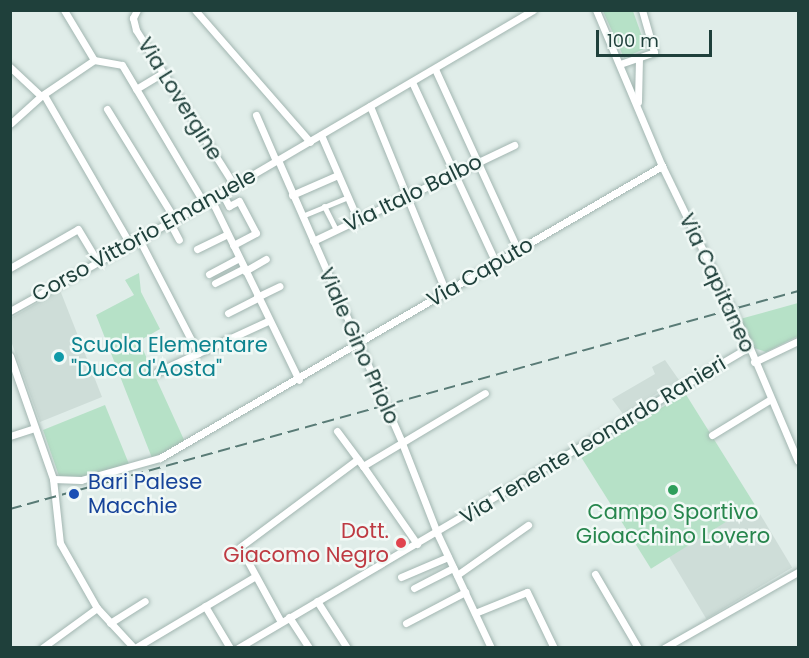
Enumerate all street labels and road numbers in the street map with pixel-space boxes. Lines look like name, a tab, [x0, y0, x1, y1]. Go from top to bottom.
street label: Via Lovergine	[132, 33, 228, 165]
street label: Via Italo Balbo	[340, 149, 486, 237]
street label: Corso Vittorio Emanuele	[28, 163, 260, 307]
street label: Via Capitaneo	[674, 209, 760, 357]
street label: Via Caputo	[422, 232, 538, 312]
street label: Viale Gino Priolo	[313, 264, 405, 428]
street label: Via Tenente Leonardo Ranieri	[456, 351, 730, 529]

